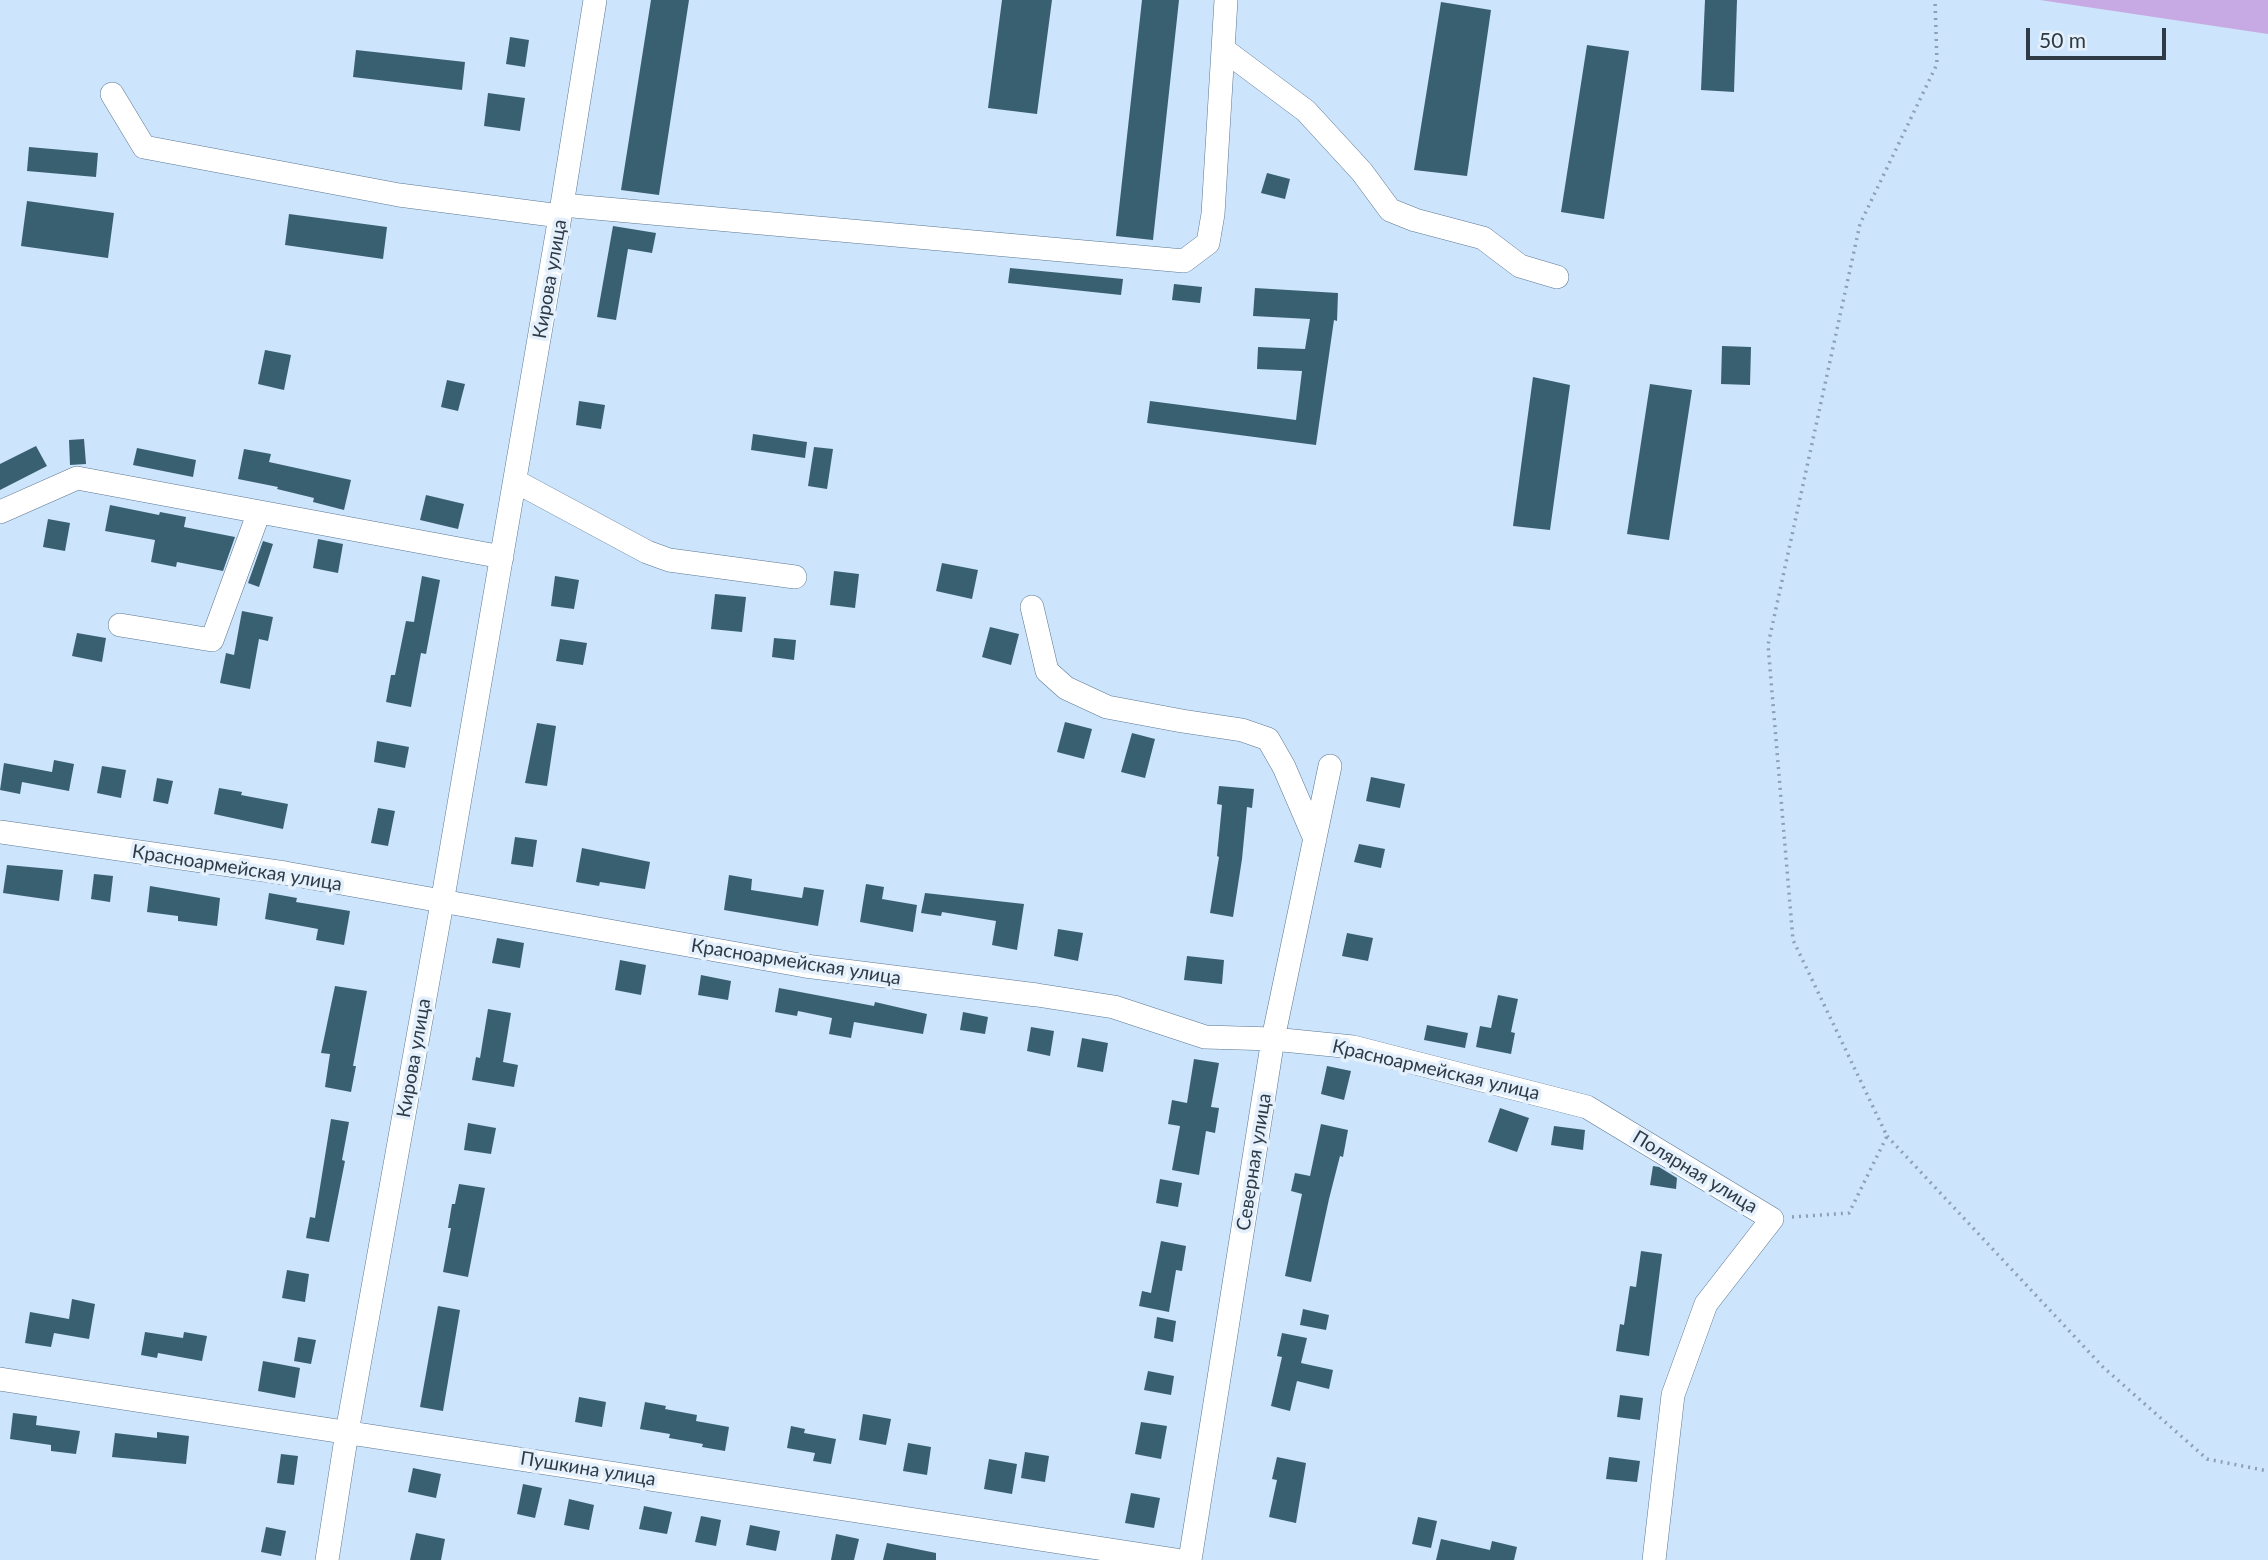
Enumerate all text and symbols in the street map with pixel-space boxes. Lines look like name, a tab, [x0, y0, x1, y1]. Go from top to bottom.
scale bar	[2030, 14, 2170, 58]
text: 50 m	[2039, 27, 2086, 52]
street label: Кирова улица	[528, 218, 572, 340]
street label: Красноармейская улица	[130, 840, 344, 896]
street label: Красноармейская улица	[689, 934, 903, 990]
street label: Кирова улица	[392, 997, 436, 1119]
street label: Красноармейская улица	[1330, 1035, 1542, 1105]
street label: Северная улица	[1232, 1092, 1276, 1232]
street label: Полярная улица	[1628, 1126, 1762, 1218]
street label: Пушкина улица	[519, 1447, 657, 1491]

